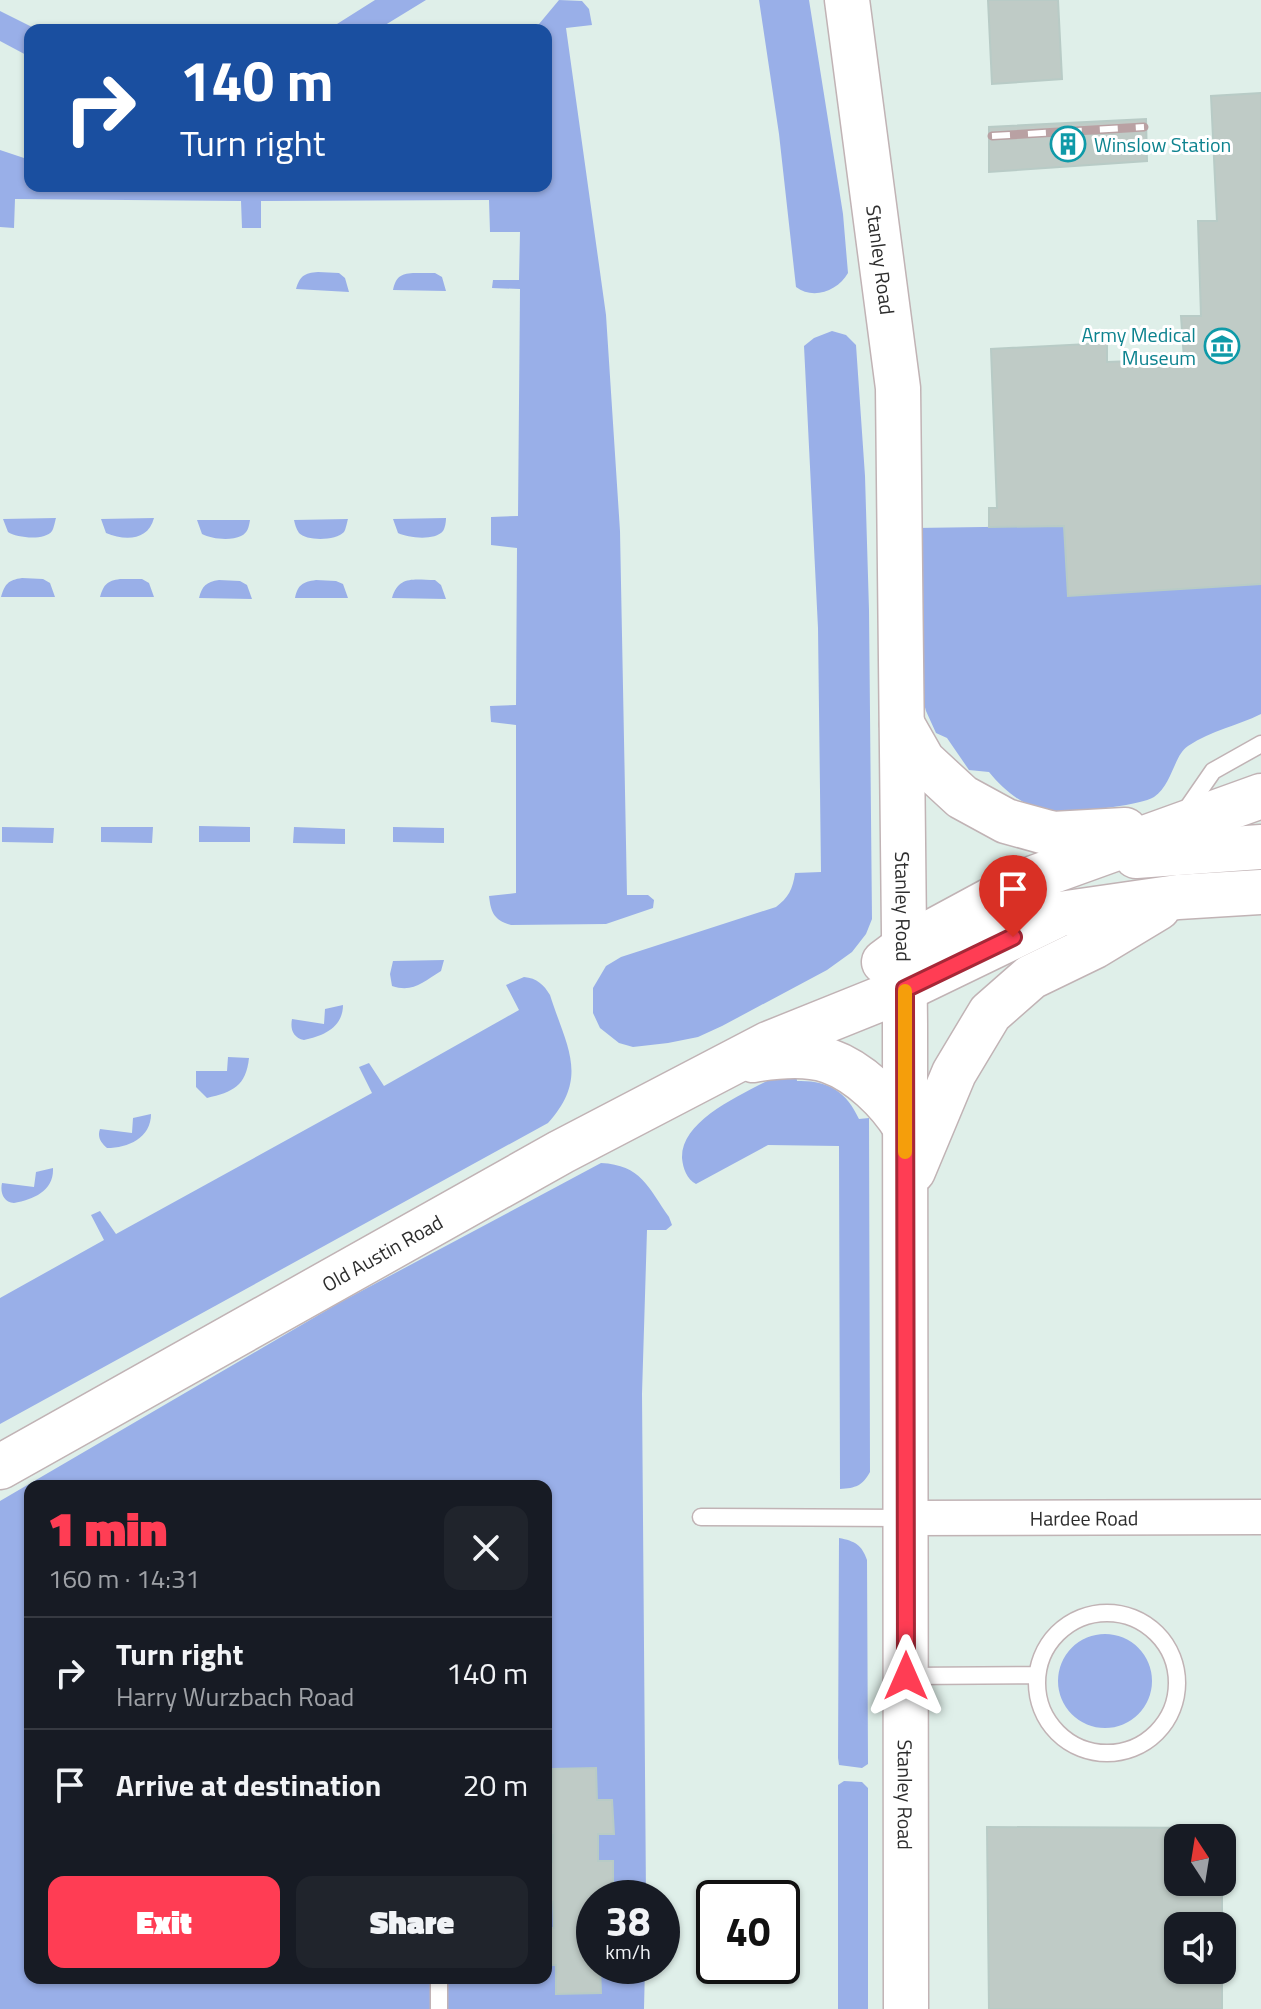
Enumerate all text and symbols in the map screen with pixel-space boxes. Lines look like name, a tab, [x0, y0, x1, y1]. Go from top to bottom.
text: 140 m	[180, 38, 333, 123]
icon: right	[48, 56, 152, 160]
text: Turn right	[180, 115, 325, 170]
building icon: Winslow Station	[1049, 125, 1087, 163]
place label: Winslow Station	[1094, 129, 1231, 160]
street label: Stanley Road	[859, 203, 904, 317]
place label: Army Medical Museum	[1081, 319, 1196, 373]
museum icon: Army Medical Museum	[1203, 327, 1241, 365]
street label: Stanley Road	[888, 851, 920, 962]
pin	[979, 855, 1047, 937]
icon: arrive	[991, 867, 1035, 911]
street label: Old Austin Road	[316, 1206, 448, 1299]
text: 1 min	[48, 1492, 167, 1565]
street label: Hardee Road	[1030, 1502, 1138, 1533]
button: close	[444, 1506, 528, 1590]
text: 160 m · 14:31	[48, 1559, 200, 1598]
text: Turn right	[116, 1631, 244, 1677]
position arrow	[864, 1634, 948, 1718]
text: 140 m	[446, 1650, 528, 1696]
icon: right	[48, 1651, 92, 1695]
text: Harry Wurzbach Road	[116, 1677, 354, 1716]
street label: Stanley Road	[890, 1739, 921, 1850]
text: Arrive at destination	[116, 1762, 381, 1808]
text: 20 m	[463, 1762, 528, 1808]
icon: arrive	[48, 1763, 92, 1807]
north arrow	[1164, 1824, 1236, 1896]
map controls	[1164, 1824, 1236, 1984]
button: Exit	[48, 1876, 280, 1968]
button: Share	[296, 1876, 528, 1968]
speed limit sign: 40	[696, 1880, 800, 1984]
text: 38	[606, 1891, 650, 1952]
button: sound	[1164, 1912, 1236, 1984]
text: km/h	[605, 1936, 651, 1967]

